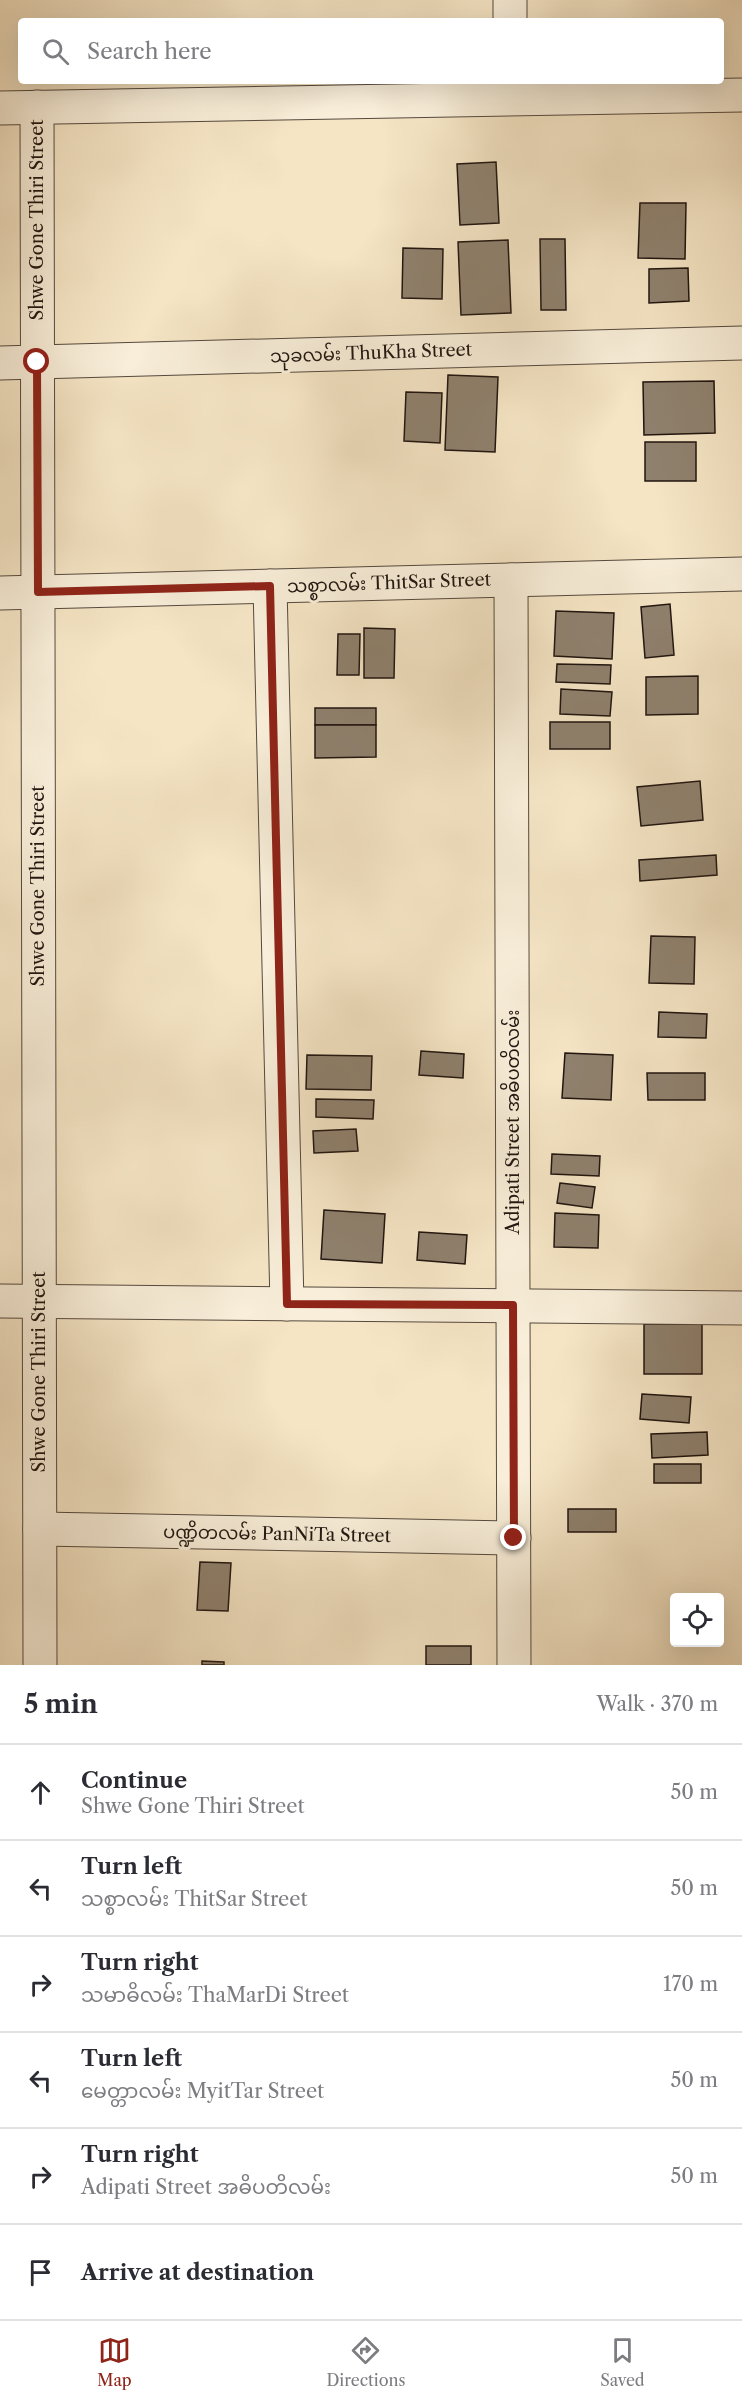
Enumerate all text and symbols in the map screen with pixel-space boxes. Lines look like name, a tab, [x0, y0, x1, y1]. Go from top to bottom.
search box	[18, 18, 724, 84]
icon: search	[39, 35, 72, 68]
text: Search here	[87, 38, 212, 65]
street label: Shwe Gone Thiri Street	[26, 119, 48, 321]
street label: သုခလမ်း ThuKha Street	[270, 336, 473, 372]
route start	[23, 348, 49, 374]
street label: သစ္စာလမ်း ThitSar Street	[287, 566, 492, 602]
street label: Shwe Gone Thiri Street	[27, 785, 49, 987]
street label: Adipati Street အဓိပတိလမ်း	[499, 1010, 524, 1235]
street label: Shwe Gone Thiri Street	[28, 1271, 50, 1473]
street label: ပဏ္ဍိတလမ်း PanNiTa Street	[163, 1518, 392, 1552]
route end	[500, 1524, 526, 1550]
map controls	[670, 1593, 724, 1647]
button: locate	[670, 1593, 724, 1647]
text: 5 min	[24, 1688, 98, 1720]
text: Walk · 370 m	[596, 1692, 718, 1716]
text: Continue	[81, 1767, 187, 1794]
icon: ahead	[24, 1776, 57, 1809]
text: 50 m	[671, 1780, 718, 1804]
text: Shwe Gone Thiri Street	[81, 1794, 305, 1818]
text: Turn left	[81, 1853, 182, 1880]
icon: left	[24, 1872, 57, 1905]
text: 50 m	[671, 1876, 718, 1900]
text: သစ္စာလမ်း ThitSar Street	[81, 1887, 308, 1911]
text: Turn right	[81, 1949, 199, 1976]
icon: right	[24, 1968, 57, 2001]
text: 170 m	[663, 1972, 718, 1996]
text: သမာဓိလမ်း ThaMarDi Street	[81, 1983, 349, 2007]
text: Turn left	[81, 2045, 182, 2072]
icon: left	[24, 2064, 57, 2097]
text: 50 m	[671, 2068, 718, 2092]
text: မေတ္တာလမ်း MyitTar Street	[81, 2079, 324, 2103]
text: Turn right	[81, 2141, 199, 2168]
icon: right	[24, 2160, 57, 2193]
text: 50 m	[671, 2164, 718, 2188]
text: Adipati Street အဓိပတိလမ်း	[81, 2175, 331, 2199]
icon: arrive	[24, 2256, 57, 2289]
text: Arrive at destination	[81, 2259, 314, 2286]
tab: Map	[97, 2334, 132, 2390]
tab: Directions	[326, 2334, 405, 2390]
tab: Saved	[600, 2334, 645, 2390]

